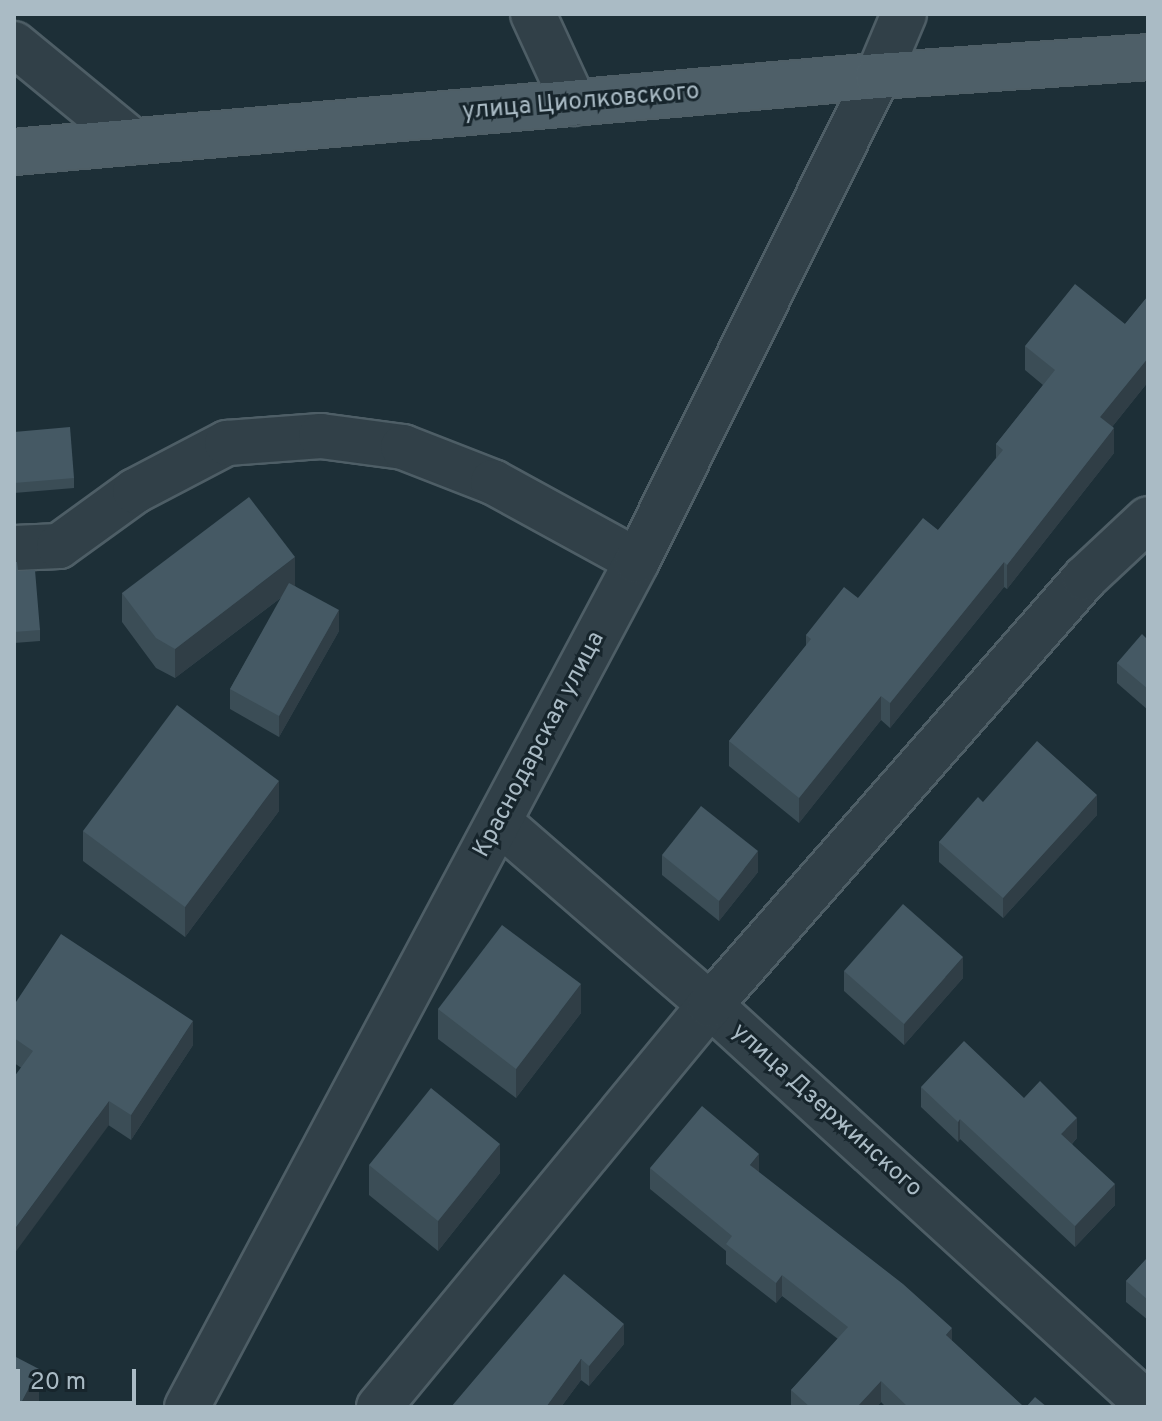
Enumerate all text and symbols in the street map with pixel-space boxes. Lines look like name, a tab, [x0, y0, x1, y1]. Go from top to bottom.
street label: улица Циолковского	[461, 78, 701, 128]
street label: Краснодарская улица	[468, 627, 612, 863]
street label: улица Дзержинского	[725, 1018, 927, 1204]
scale bar	[20, 1353, 140, 1403]
text: 20 m	[30, 1368, 86, 1398]

